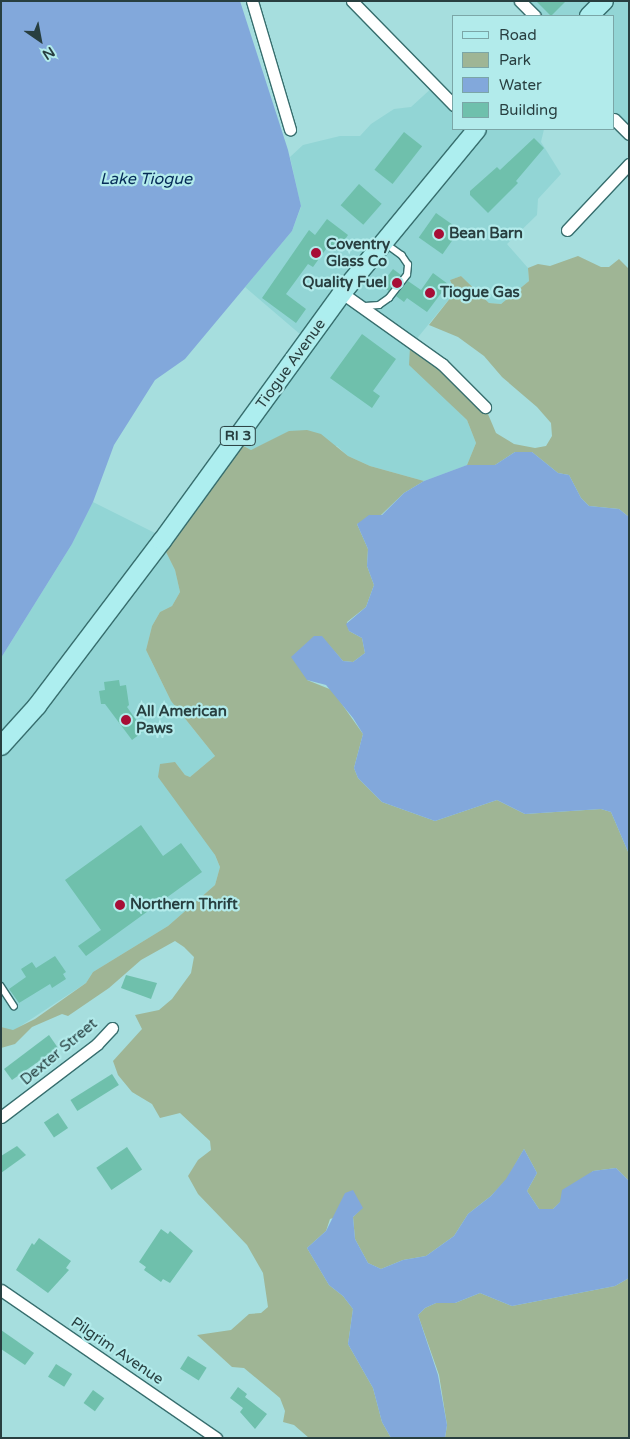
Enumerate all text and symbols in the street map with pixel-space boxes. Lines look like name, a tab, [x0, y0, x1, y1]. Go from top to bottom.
north arrow	[15, 15, 65, 65]
legend	[452, 15, 615, 130]
text: Road	[499, 26, 537, 44]
text: N	[39, 43, 58, 63]
text: Park	[499, 51, 531, 69]
text: Water	[499, 76, 542, 94]
text: Building	[499, 101, 558, 119]
water label: Lake Tiogue	[100, 169, 192, 189]
place label: Bean Barn	[449, 225, 523, 243]
marker: Bean Barn	[433, 228, 445, 240]
place label: Coventry Glass Co	[326, 235, 390, 270]
marker: Coventry Glass Co	[310, 247, 322, 259]
place label: Quality Fuel	[302, 274, 387, 292]
marker: Quality Fuel	[391, 277, 403, 289]
place label: Tiogue Gas	[440, 284, 520, 302]
marker: Tiogue Gas	[424, 287, 436, 299]
street label: Tiogue Avenue	[252, 316, 330, 412]
road number: RI 3	[219, 424, 257, 448]
place label: All American Paws	[136, 702, 227, 737]
marker: All American Paws	[120, 714, 132, 726]
place label: Northern Thrift	[130, 896, 238, 914]
marker: Northern Thrift	[114, 899, 126, 911]
street label: Dexter Street	[17, 1015, 101, 1089]
street label: Pilgrim Avenue	[67, 1313, 167, 1389]

